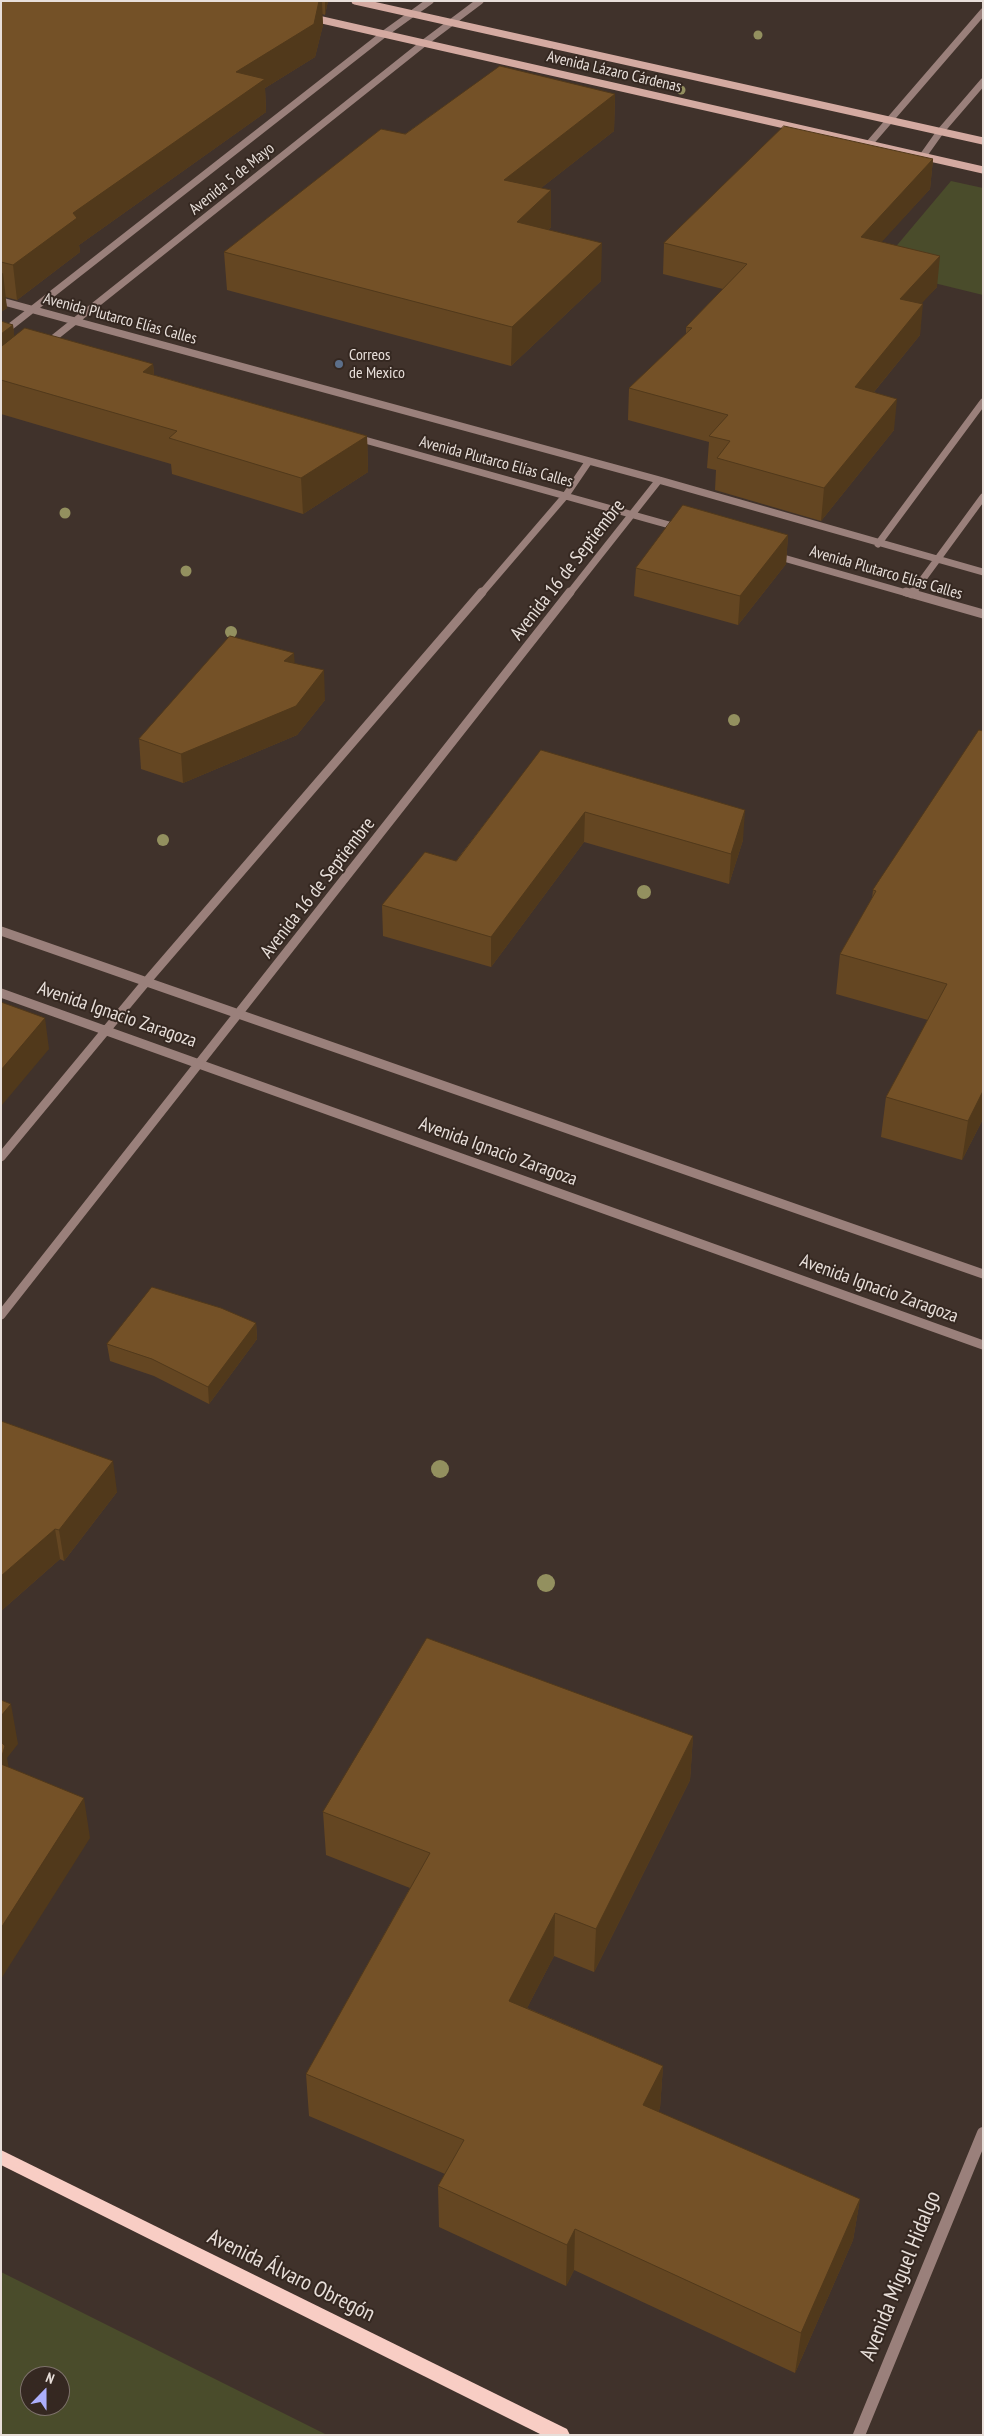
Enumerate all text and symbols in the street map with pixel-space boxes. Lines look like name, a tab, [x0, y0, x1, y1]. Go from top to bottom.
street label: Avenida Lázaro Cárdenas	[545, 47, 683, 97]
street label: Avenida 5 de Mayo	[185, 139, 279, 219]
street label: Avenida Plutarco Elías Calles	[41, 289, 199, 349]
place label: Correos de Mexico	[349, 345, 405, 383]
marker: Correos de Mexico	[333, 358, 345, 370]
street label: Avenida Plutarco Elías Calles	[417, 432, 575, 492]
street label: Avenida 16 de Septiembre	[506, 495, 630, 645]
street label: Avenida Plutarco Elías Calles	[807, 542, 965, 604]
street label: Avenida 16 de Septiembre	[256, 813, 380, 963]
street label: Avenida Ignacio Zaragoza	[34, 977, 200, 1053]
street label: Avenida Ignacio Zaragoza	[416, 1113, 580, 1191]
street label: Avenida Ignacio Zaragoza	[797, 1250, 961, 1328]
street label: Avenida Miguel Hidalgo	[855, 2187, 947, 2365]
street label: Avenida Álvaro Obregón	[203, 2224, 379, 2328]
north arrow	[20, 2366, 70, 2416]
text: N	[43, 2368, 57, 2388]

